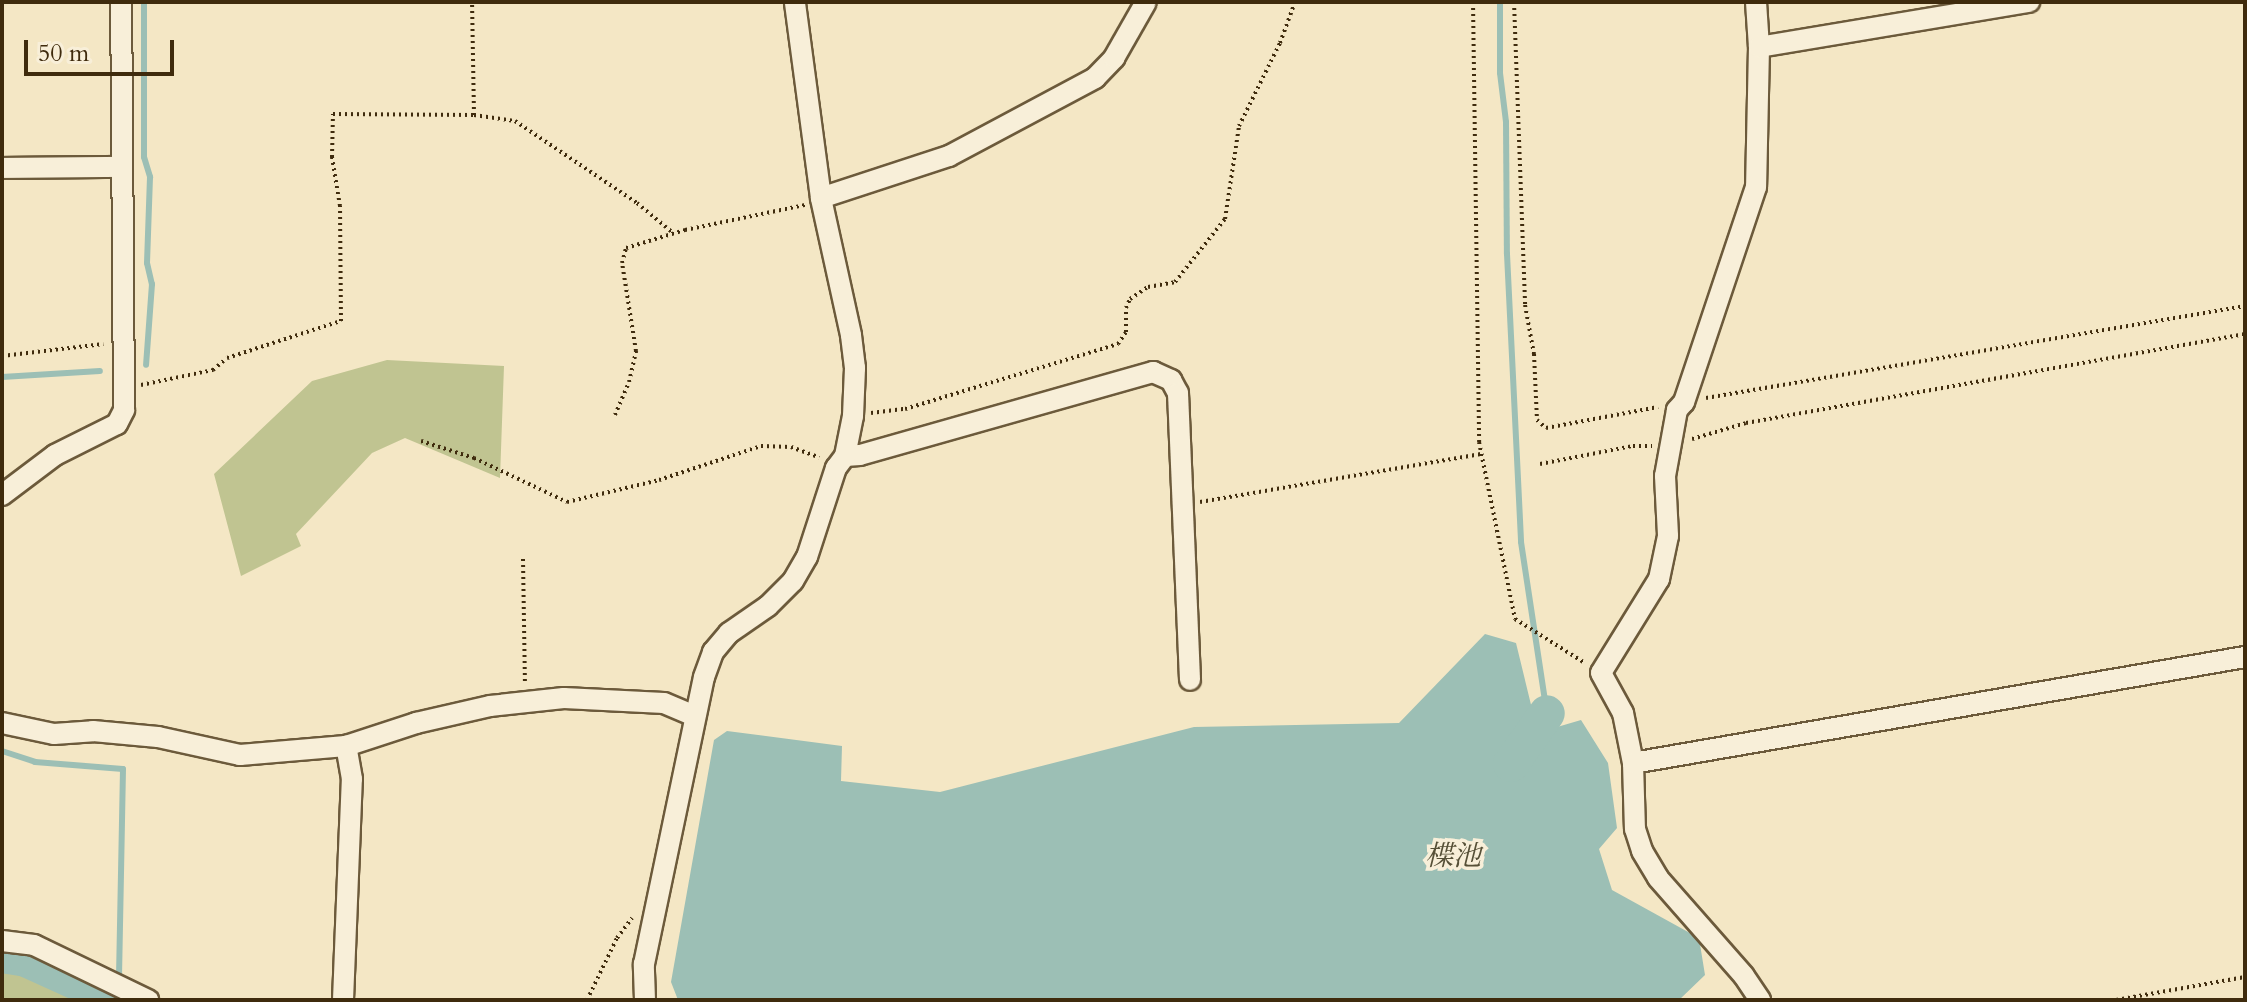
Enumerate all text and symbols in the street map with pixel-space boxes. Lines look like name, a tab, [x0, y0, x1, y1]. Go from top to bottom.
scale bar	[28, 24, 178, 74]
text: 50 m	[38, 37, 89, 70]
water label: 楪池	[1425, 839, 1481, 873]

